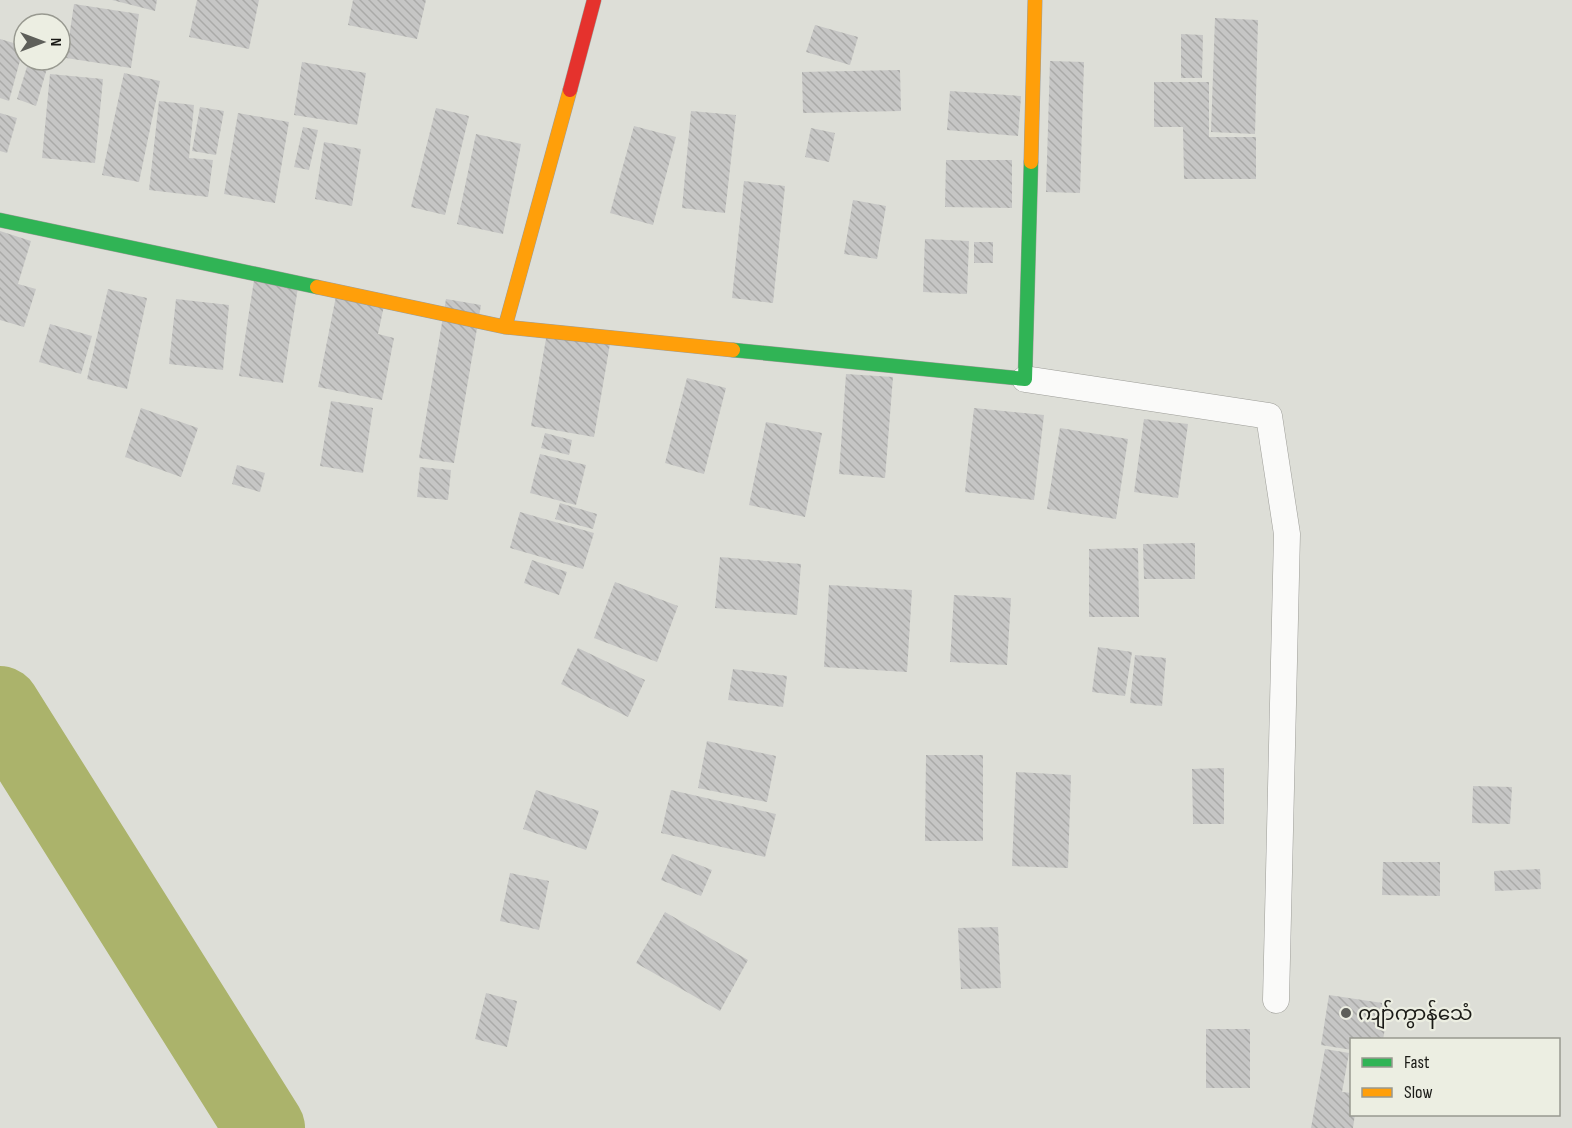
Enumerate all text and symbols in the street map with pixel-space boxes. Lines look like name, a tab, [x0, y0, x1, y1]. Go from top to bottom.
north arrow	[12, 12, 72, 72]
text: N	[46, 38, 65, 46]
place label: ကျာ်ကွာန်သေံ	[1358, 999, 1473, 1029]
marker: ကျာ်ကွာန်သေံ	[1339, 1006, 1353, 1020]
legend	[1350, 1038, 1560, 1116]
text: Fast	[1404, 1052, 1430, 1073]
text: Slow	[1404, 1082, 1433, 1103]

